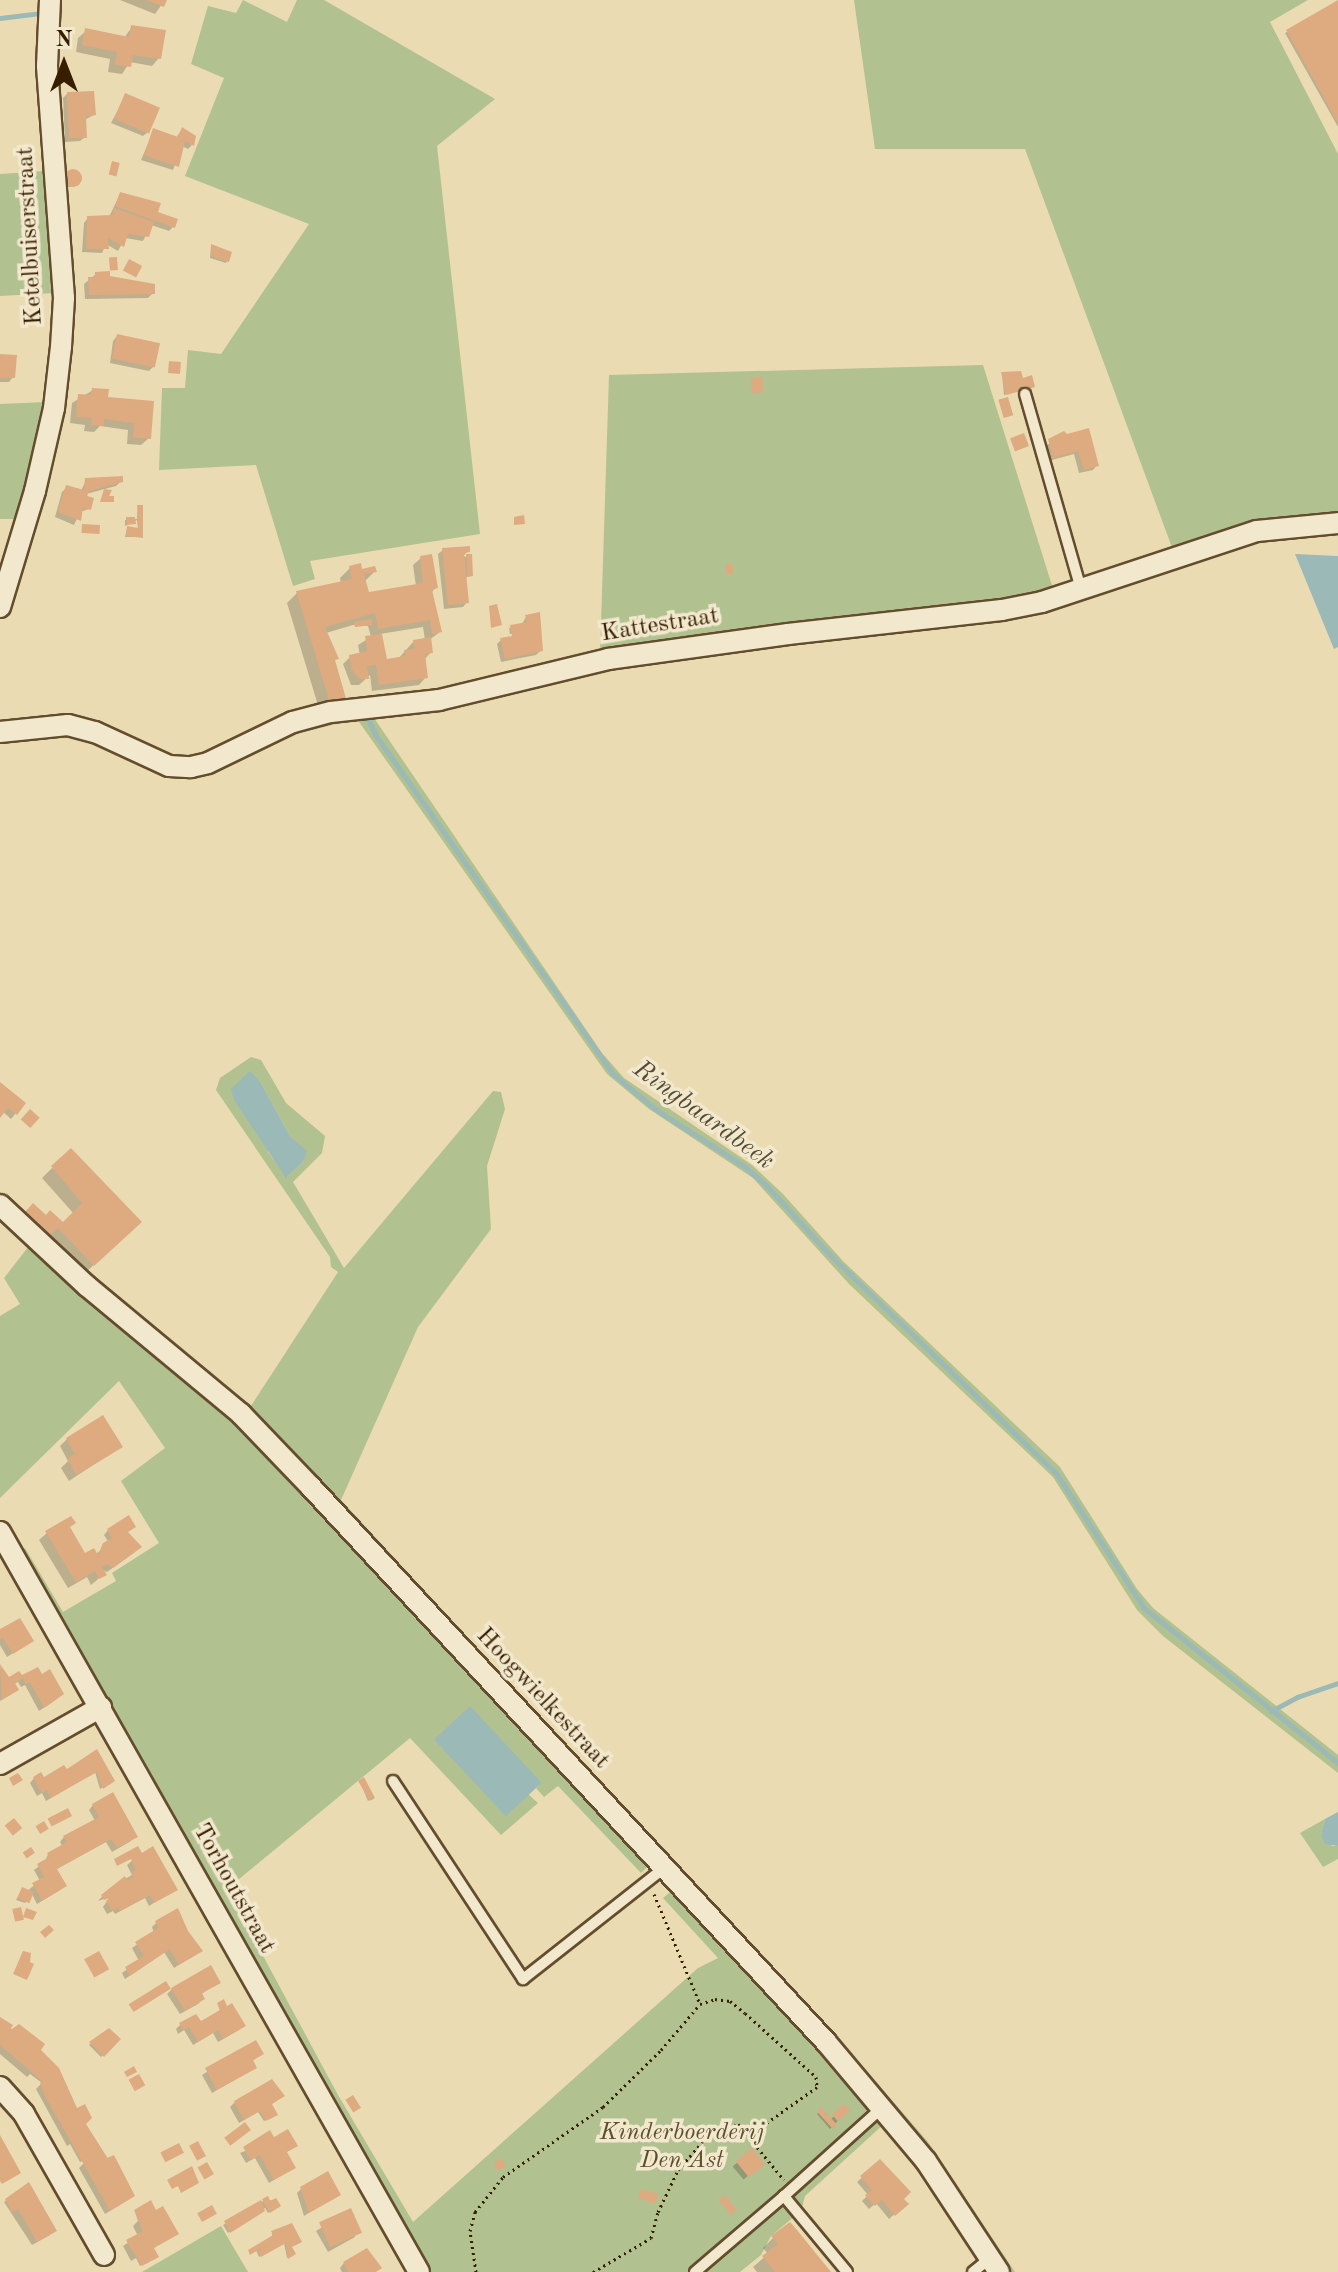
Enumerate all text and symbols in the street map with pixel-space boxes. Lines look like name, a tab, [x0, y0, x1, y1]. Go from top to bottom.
north arrow	[24, 24, 104, 104]
text: N	[56, 29, 72, 51]
street label: Ketelbuiserstraat	[12, 146, 50, 326]
street label: Kattestraat	[599, 603, 721, 649]
water label: Ringbaardbeek	[626, 1054, 780, 1178]
street label: Hoogwielkestraat	[469, 1622, 615, 1776]
street label: Torhoutstraat	[185, 1819, 281, 1959]
park label: Kinderboerderij Den Ast	[600, 2120, 764, 2176]

